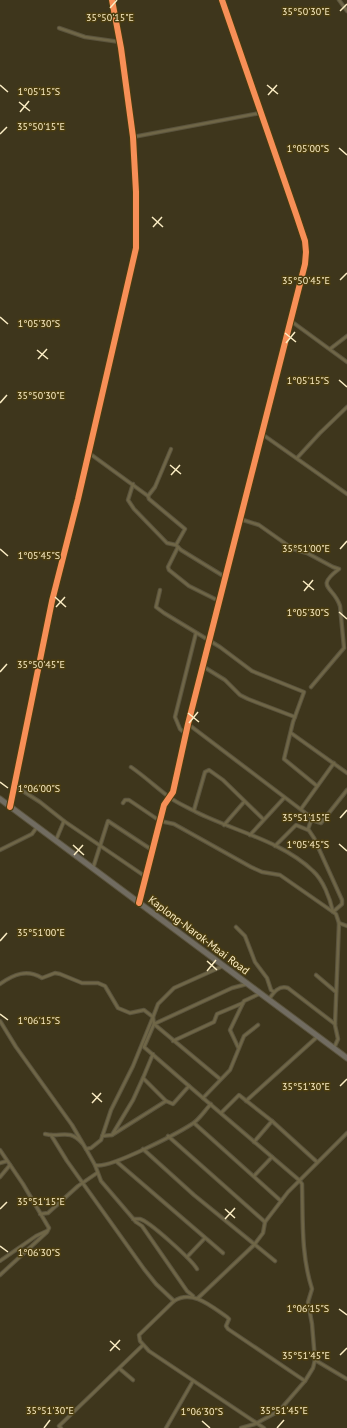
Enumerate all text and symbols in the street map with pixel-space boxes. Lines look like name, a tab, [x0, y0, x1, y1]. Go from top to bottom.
text: 35°50'30"E	[282, 5, 330, 18]
text: 35°50'15"E	[86, 11, 134, 24]
text: 1°05'15"S	[18, 85, 60, 98]
text: 35°50'15"E	[17, 120, 65, 133]
text: 1°05'00"S	[287, 142, 329, 155]
text: 35°50'45"E	[282, 274, 330, 287]
text: 1°05'30"S	[18, 317, 60, 330]
text: 1°05'15"S	[287, 374, 329, 387]
text: 35°50'30"E	[17, 389, 65, 402]
text: 35°51'00"E	[282, 542, 330, 555]
text: 1°05'45"S	[18, 549, 60, 562]
text: 1°05'30"S	[287, 606, 329, 619]
text: 35°50'45"E	[17, 658, 65, 671]
text: 1°06'00"S	[18, 782, 60, 795]
text: 35°51'15"E	[282, 811, 330, 824]
text: 1°05'45"S	[287, 838, 329, 851]
street label: Kaplong-Narok-Maai Road	[146, 892, 252, 978]
text: 35°51'00"E	[17, 926, 65, 939]
text: 1°06'15"S	[18, 1014, 60, 1027]
text: 35°51'30"E	[282, 1080, 330, 1093]
text: 35°51'15"E	[17, 1195, 65, 1208]
text: 1°06'30"S	[18, 1246, 60, 1259]
text: 1°06'15"S	[287, 1302, 329, 1315]
text: 35°51'45"E	[282, 1349, 330, 1362]
text: 35°51'30"E	[26, 1404, 74, 1417]
text: 35°51'45"E	[260, 1404, 308, 1417]
text: 1°06'30"S	[181, 1405, 223, 1418]

